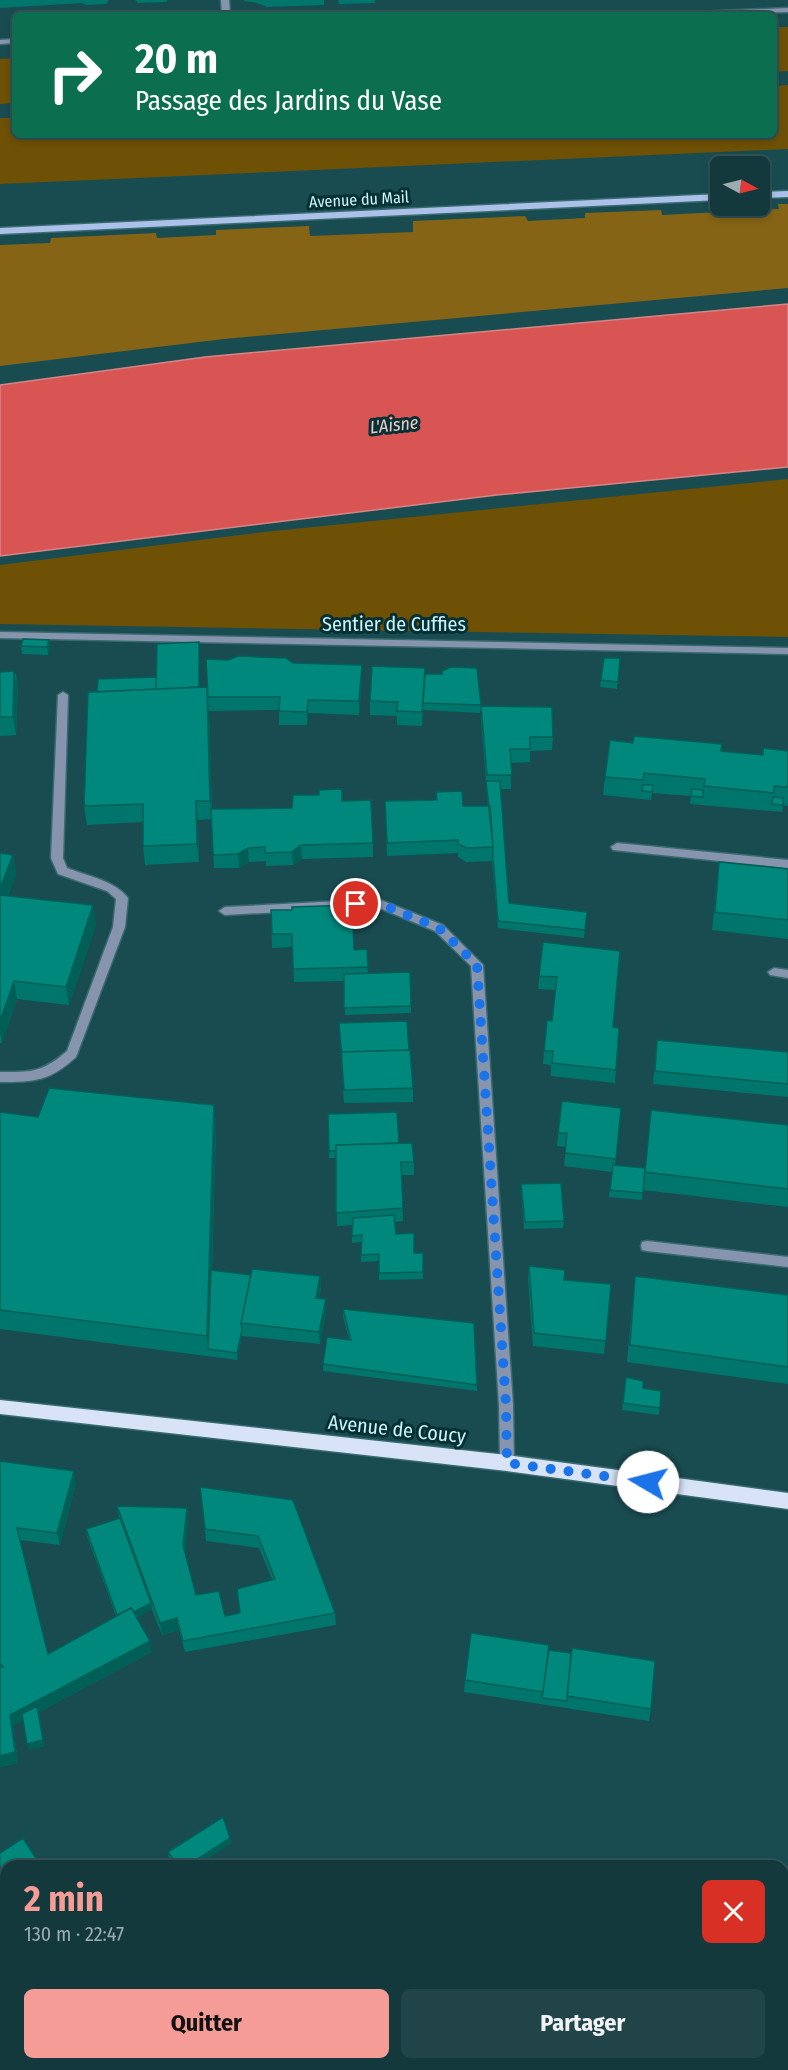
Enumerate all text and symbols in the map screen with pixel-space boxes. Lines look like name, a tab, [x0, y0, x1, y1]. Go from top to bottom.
text: 20 m	[135, 34, 218, 84]
icon: right	[36, 36, 114, 114]
text: Passage des Jardins du Vase	[135, 85, 442, 117]
north arrow	[710, 156, 770, 216]
map controls	[710, 156, 770, 216]
street label: Avenue du Mail	[309, 187, 409, 212]
water label: L'Aisne	[369, 411, 420, 438]
street label: Sentier de Cuffies	[322, 612, 466, 636]
pin	[330, 878, 381, 929]
icon: arrive	[339, 887, 372, 920]
street label: Avenue de Coucy	[327, 1410, 467, 1448]
position arrow	[616, 1450, 680, 1514]
text: 2 min	[24, 1877, 104, 1921]
button: close	[702, 1880, 765, 1943]
text: 130 m · 22:47	[24, 1922, 124, 1946]
button: Quitter	[24, 1989, 389, 2058]
button: Partager	[401, 1989, 765, 2058]

